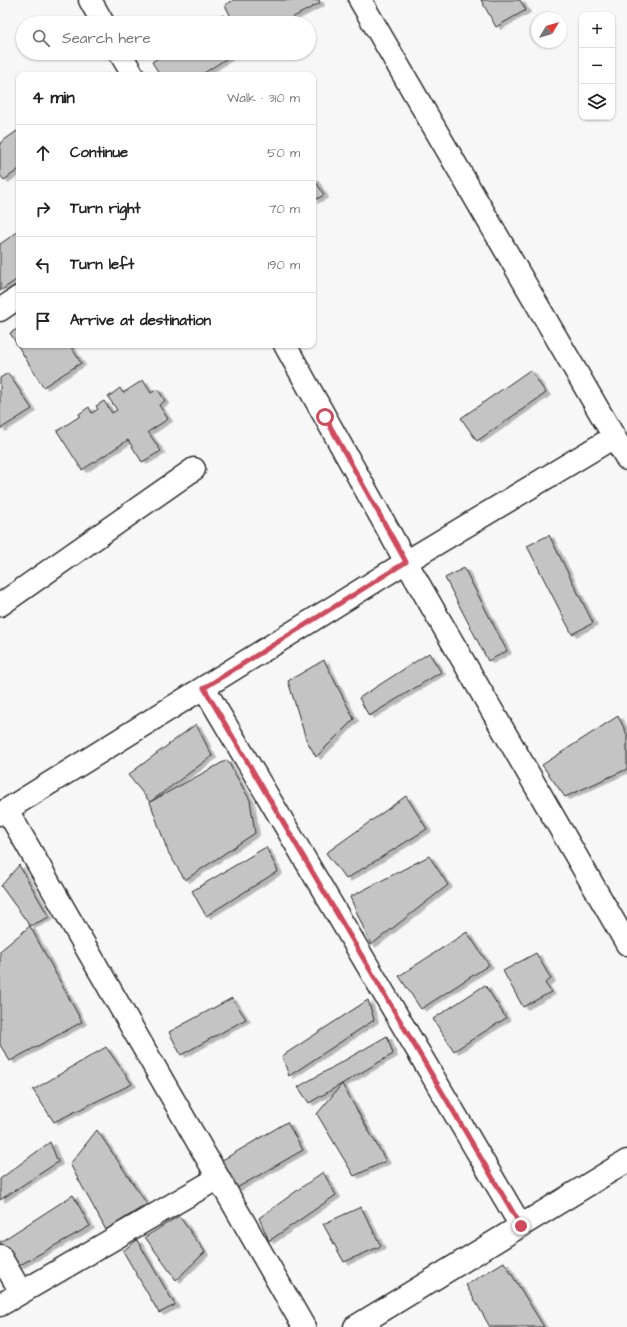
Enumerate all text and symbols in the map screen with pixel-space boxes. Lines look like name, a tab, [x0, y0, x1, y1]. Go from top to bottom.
north arrow	[531, 12, 567, 48]
map controls	[579, 12, 615, 120]
button: +	[579, 12, 615, 48]
search box	[16, 16, 316, 60]
icon: search	[30, 27, 52, 49]
text: Search here	[62, 28, 151, 49]
button: −	[579, 48, 615, 84]
button: layers	[579, 84, 615, 120]
text: 4 min	[32, 86, 75, 110]
text: Walk · 310 m	[227, 89, 300, 107]
icon: ahead	[32, 142, 54, 164]
text: Continue	[70, 142, 128, 163]
text: 50 m	[267, 144, 300, 162]
icon: right	[32, 198, 54, 220]
text: Turn right	[70, 198, 141, 219]
text: 70 m	[268, 200, 300, 218]
icon: left	[32, 254, 54, 276]
text: Turn left	[70, 254, 134, 275]
text: 190 m	[267, 256, 300, 274]
icon: arrive	[32, 310, 54, 332]
text: Arrive at destination	[70, 310, 211, 331]
route start	[316, 408, 334, 426]
route end	[512, 1217, 530, 1235]

